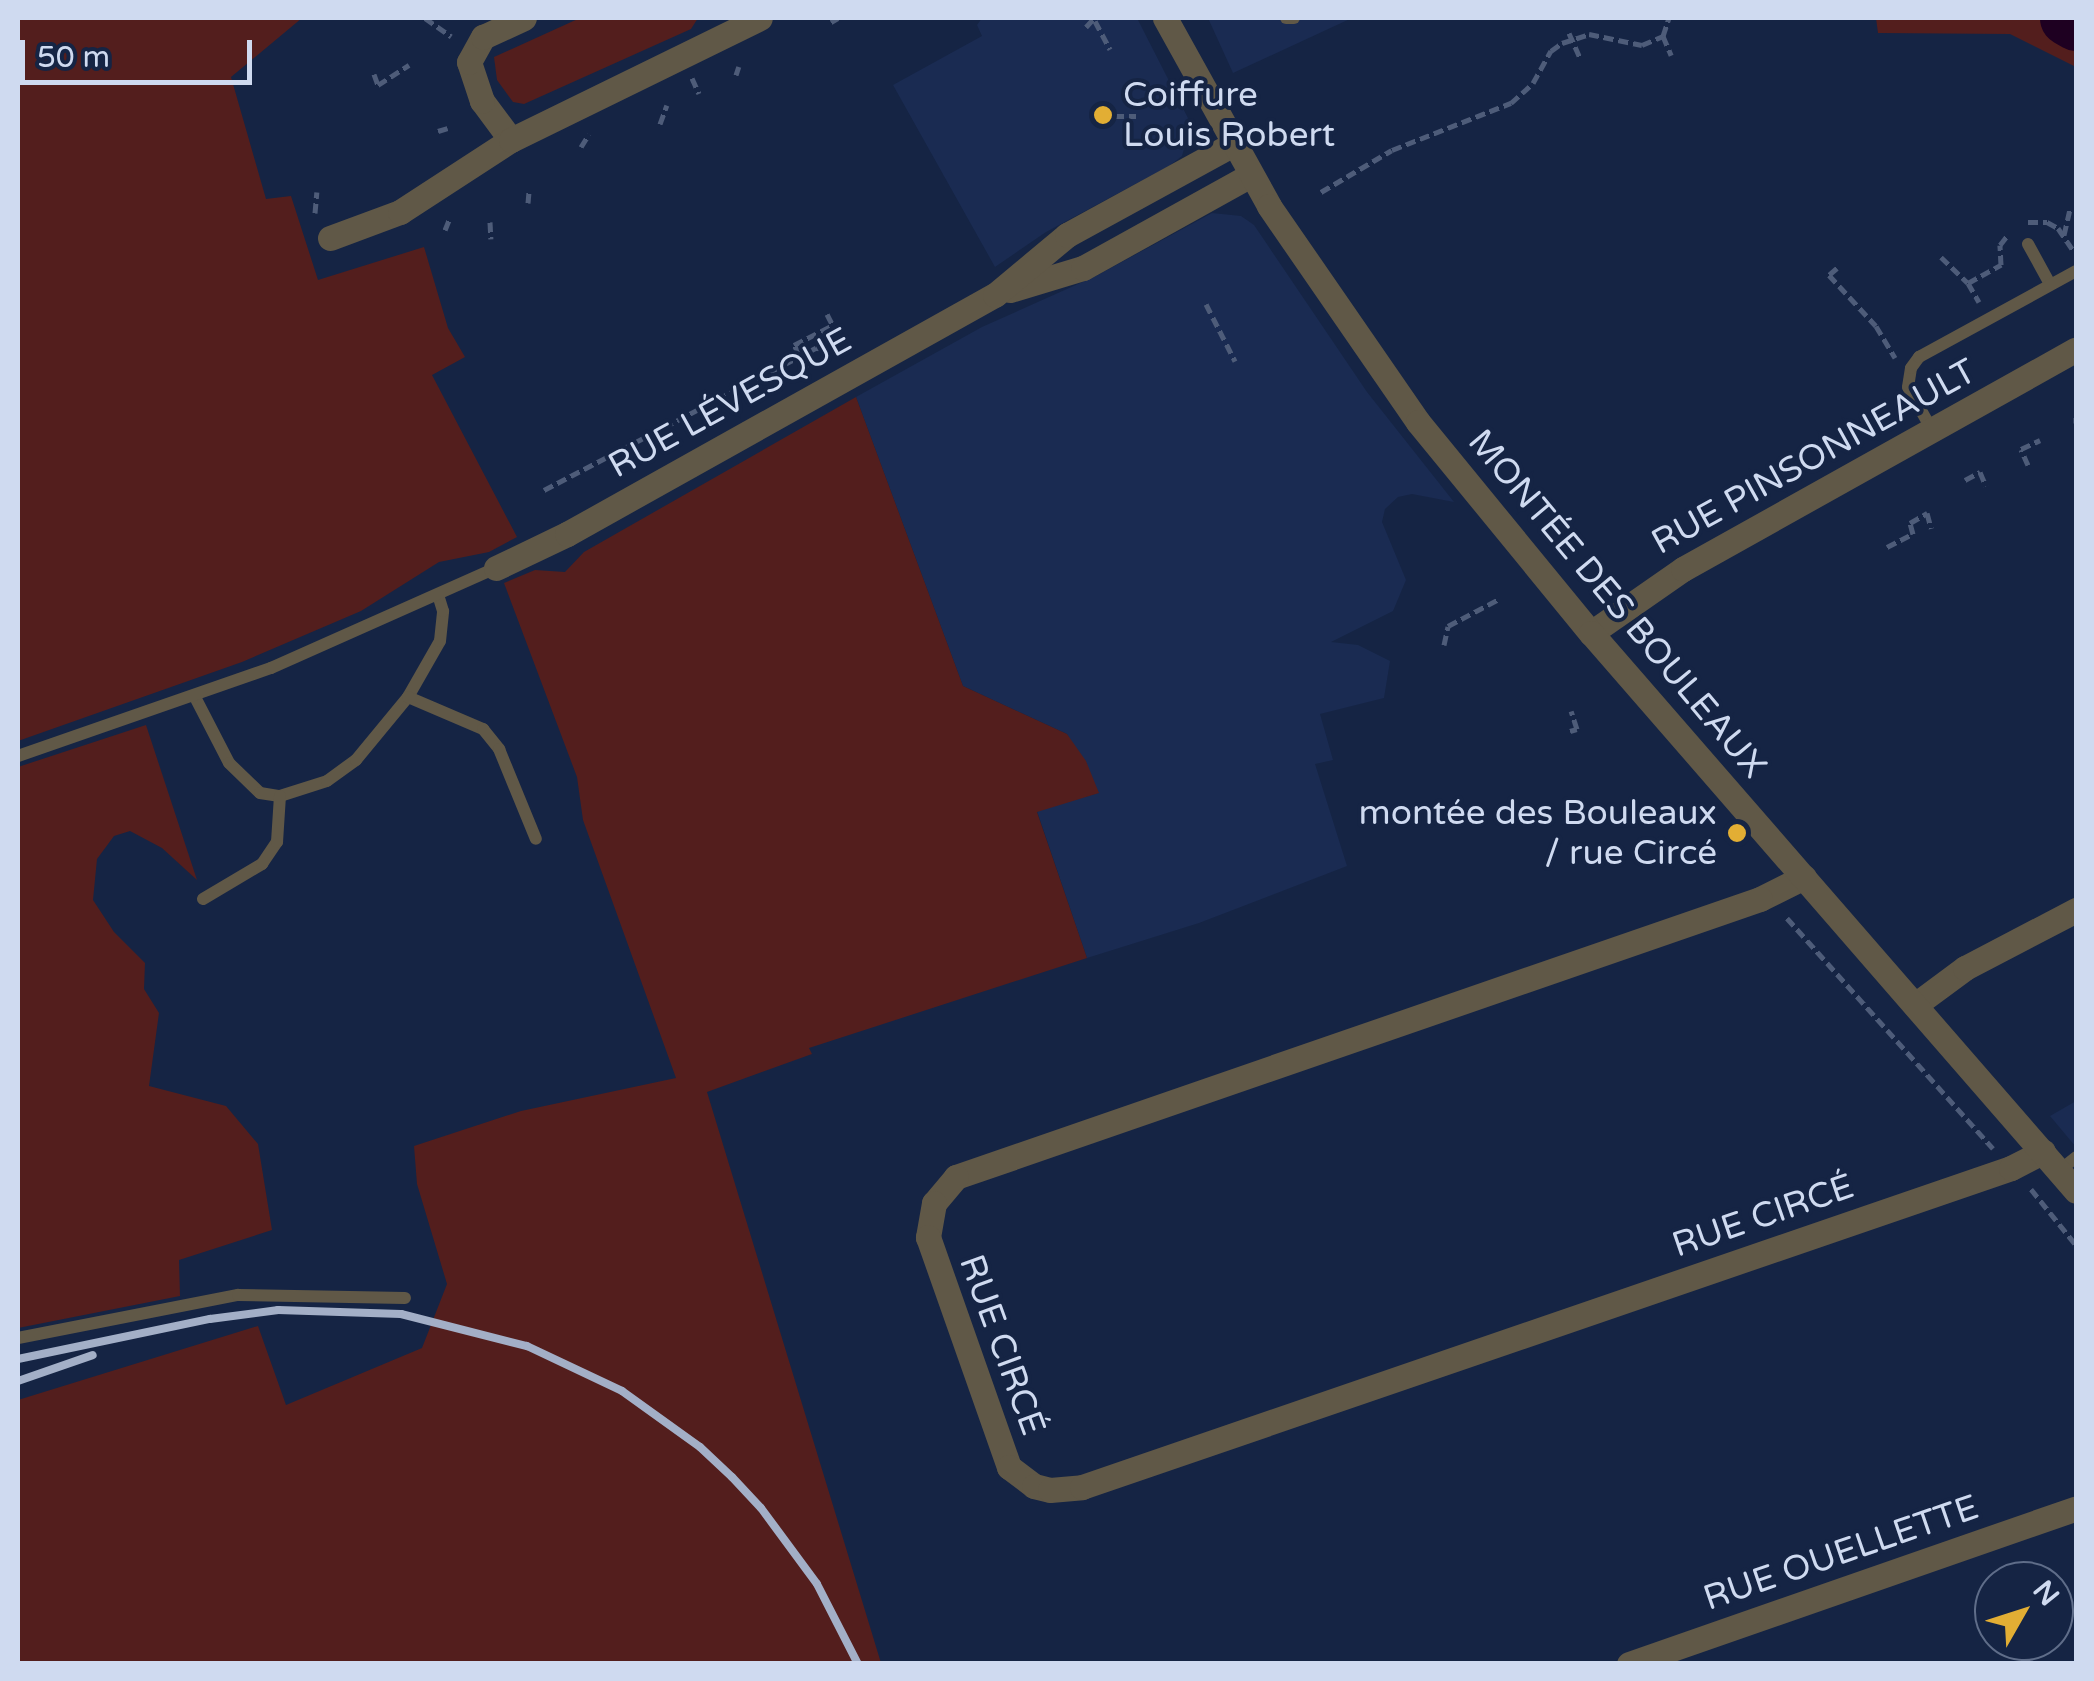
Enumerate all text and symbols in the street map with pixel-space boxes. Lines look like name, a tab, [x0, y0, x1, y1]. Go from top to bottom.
scale bar	[25, 20, 258, 82]
text: 50 m	[37, 39, 110, 76]
place label: Coiffure Louis Robert	[1123, 74, 1335, 156]
marker: Coiffure Louis Robert	[1092, 104, 1114, 126]
street label: RUE LÉVESQUE	[601, 319, 859, 487]
street label: RUE PINSONNEAULT	[1645, 350, 1983, 564]
street label: MONTÉE DES BOULEAUX	[1459, 421, 1775, 787]
place label: montée des Bouleaux / rue Circé	[1359, 792, 1717, 874]
marker: montée des Bouleaux / rue Circé	[1726, 822, 1748, 844]
street label: RUE CIRCÉ	[1667, 1165, 1859, 1267]
street label: RUE CIRCÉ	[950, 1249, 1054, 1441]
street label: RUE OUELLETTE	[1698, 1486, 1984, 1620]
north arrow	[1974, 1561, 2074, 1661]
text: N	[2025, 1574, 2066, 1613]

